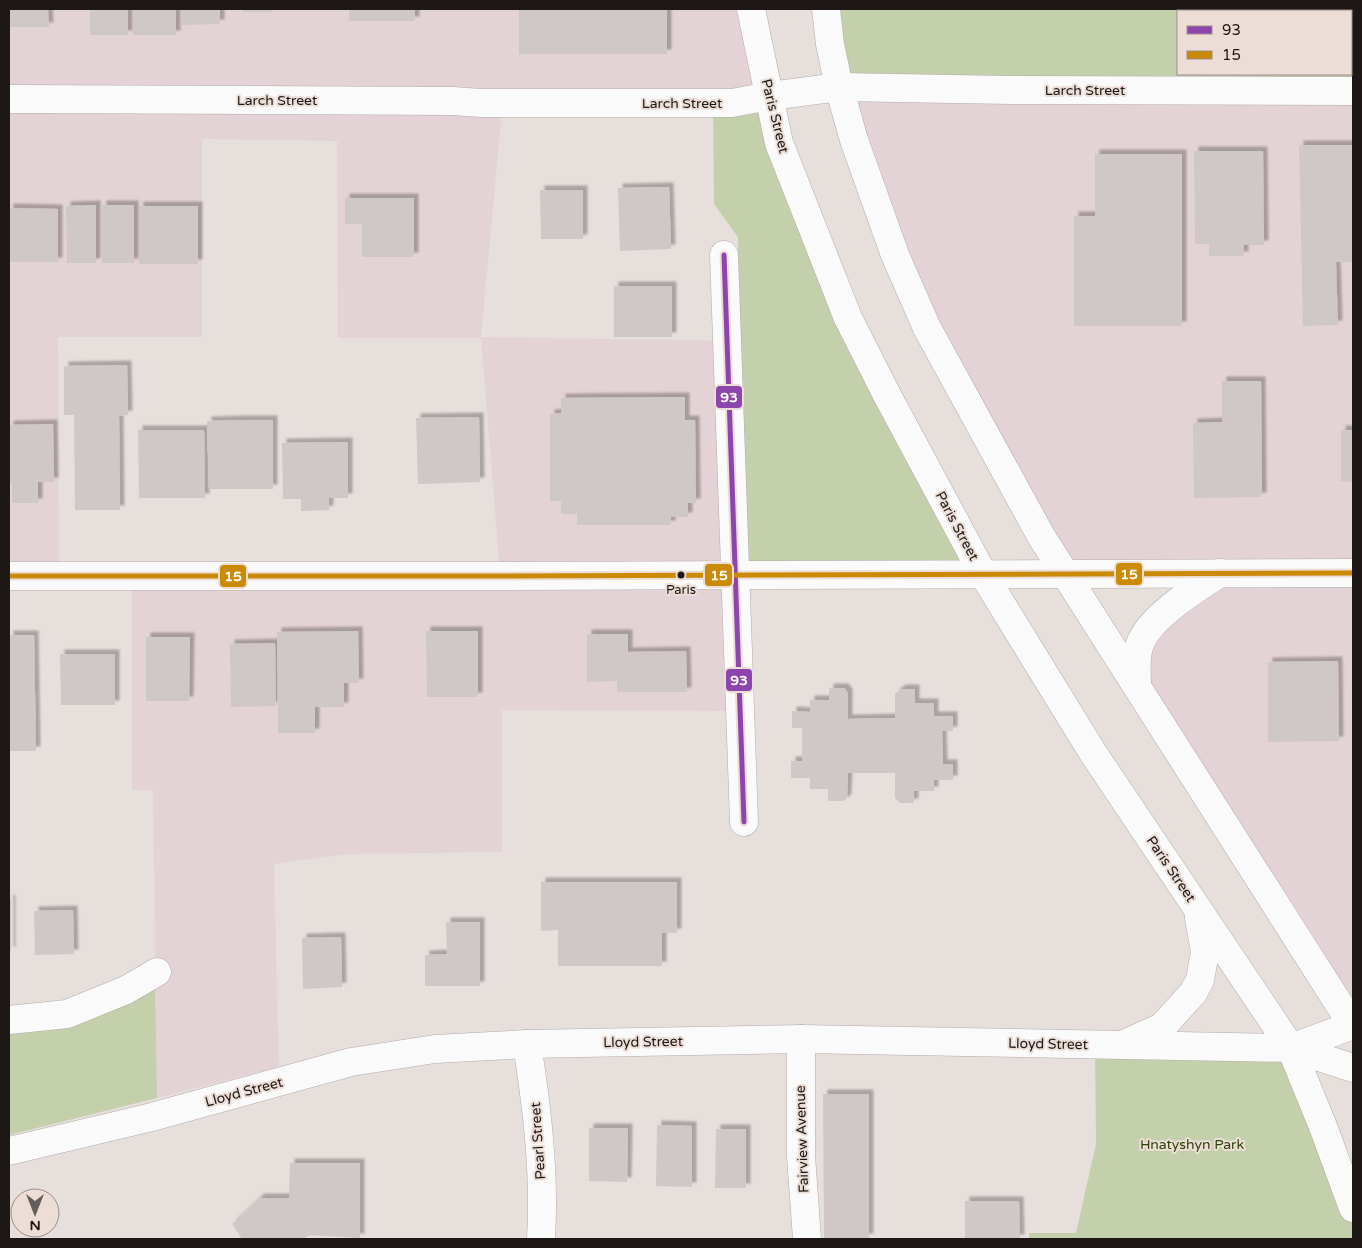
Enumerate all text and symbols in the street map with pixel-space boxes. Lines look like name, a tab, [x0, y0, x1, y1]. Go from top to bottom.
legend	[1177, 10, 1352, 75]
text: 93	[1222, 21, 1241, 39]
text: 15	[1222, 46, 1241, 64]
street label: Paris Street	[758, 77, 793, 156]
street label: Larch Street	[1045, 82, 1126, 99]
street label: Larch Street	[237, 92, 318, 109]
street label: Larch Street	[642, 95, 723, 112]
line badge: 93	[715, 385, 743, 409]
text: 93	[720, 389, 738, 406]
street label: Paris Street	[932, 488, 983, 564]
line badge: 15	[1115, 562, 1143, 586]
line badge: 15	[704, 563, 733, 587]
line badge: 15	[219, 564, 247, 588]
text: 15	[1120, 566, 1138, 583]
text: 15	[710, 567, 728, 584]
text: 15	[224, 568, 242, 585]
marker: Paris	[676, 570, 686, 580]
place label: Paris	[666, 582, 696, 598]
line badge: 93	[725, 668, 753, 692]
text: 93	[730, 672, 748, 689]
street label: Paris Street	[1143, 833, 1200, 906]
street label: Lloyd Street	[603, 1033, 684, 1051]
street label: Lloyd Street	[1008, 1035, 1089, 1053]
street label: Lloyd Street	[203, 1073, 285, 1111]
street label: Fairview Avenue	[792, 1085, 812, 1193]
street label: Pearl Street	[527, 1101, 549, 1180]
park label: Hnatyshyn Park	[1140, 1136, 1244, 1153]
north arrow	[10, 1188, 60, 1238]
text: N	[29, 1217, 41, 1234]

